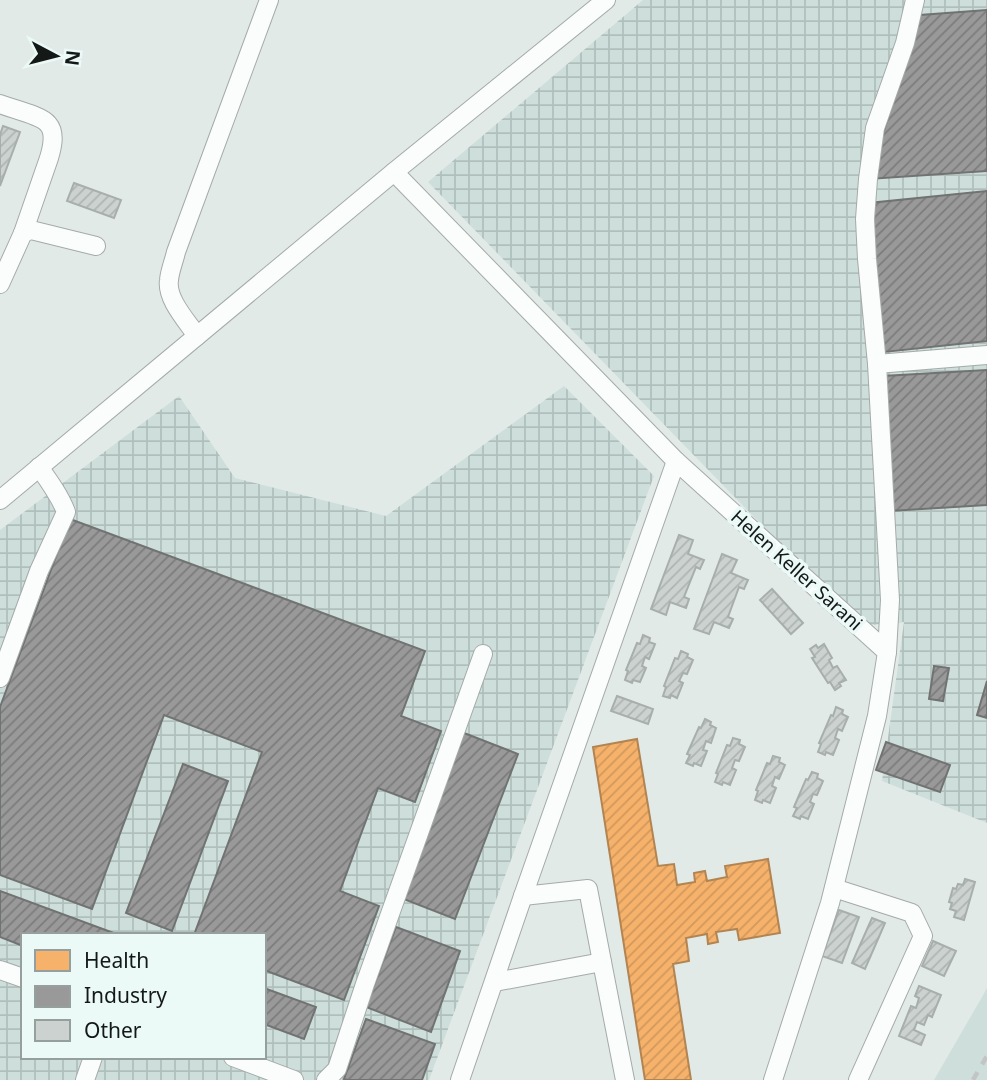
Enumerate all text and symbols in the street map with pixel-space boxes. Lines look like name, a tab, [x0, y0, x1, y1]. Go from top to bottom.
north arrow	[21, 21, 91, 91]
text: N	[59, 49, 87, 67]
street label: Helen Keller Sarani	[726, 504, 868, 636]
legend	[21, 933, 266, 1059]
text: Health	[84, 946, 149, 974]
text: Industry	[84, 981, 167, 1009]
text: Other	[84, 1016, 142, 1044]

